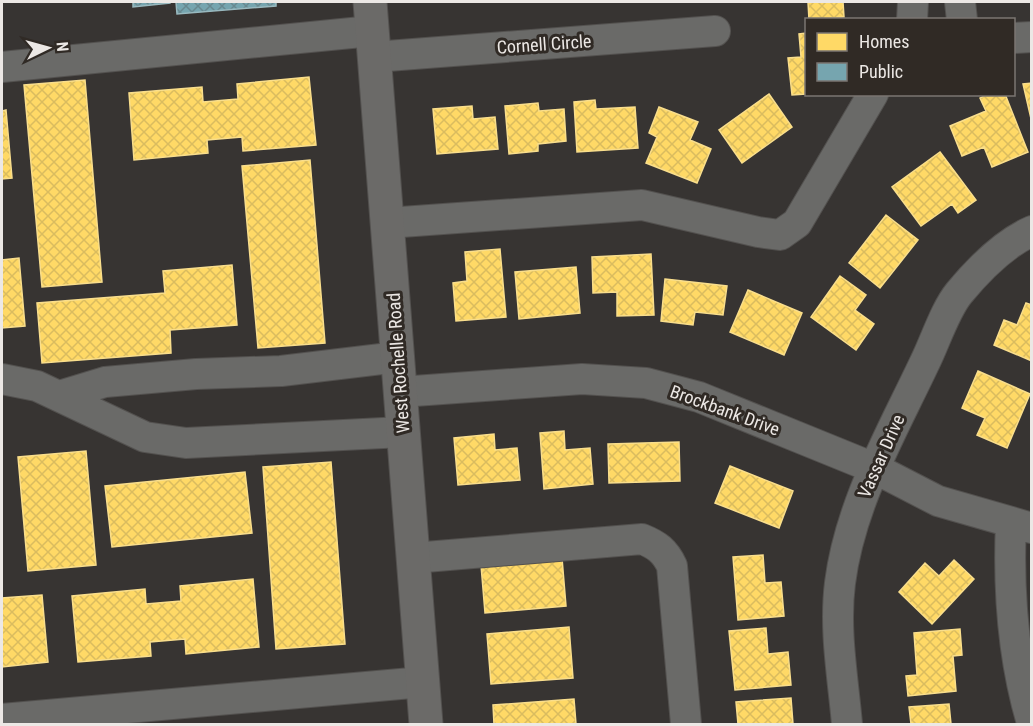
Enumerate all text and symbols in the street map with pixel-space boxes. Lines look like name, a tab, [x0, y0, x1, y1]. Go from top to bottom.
north arrow	[18, 18, 78, 78]
legend	[805, 18, 1015, 96]
street label: Cornell Circle	[496, 30, 592, 58]
text: Homes	[859, 31, 909, 52]
text: N	[53, 41, 72, 52]
text: Public	[859, 61, 903, 82]
street label: West Rochelle Road	[383, 292, 413, 434]
street label: Brockbank Drive	[667, 380, 783, 440]
street label: Vassar Drive	[853, 411, 909, 501]

